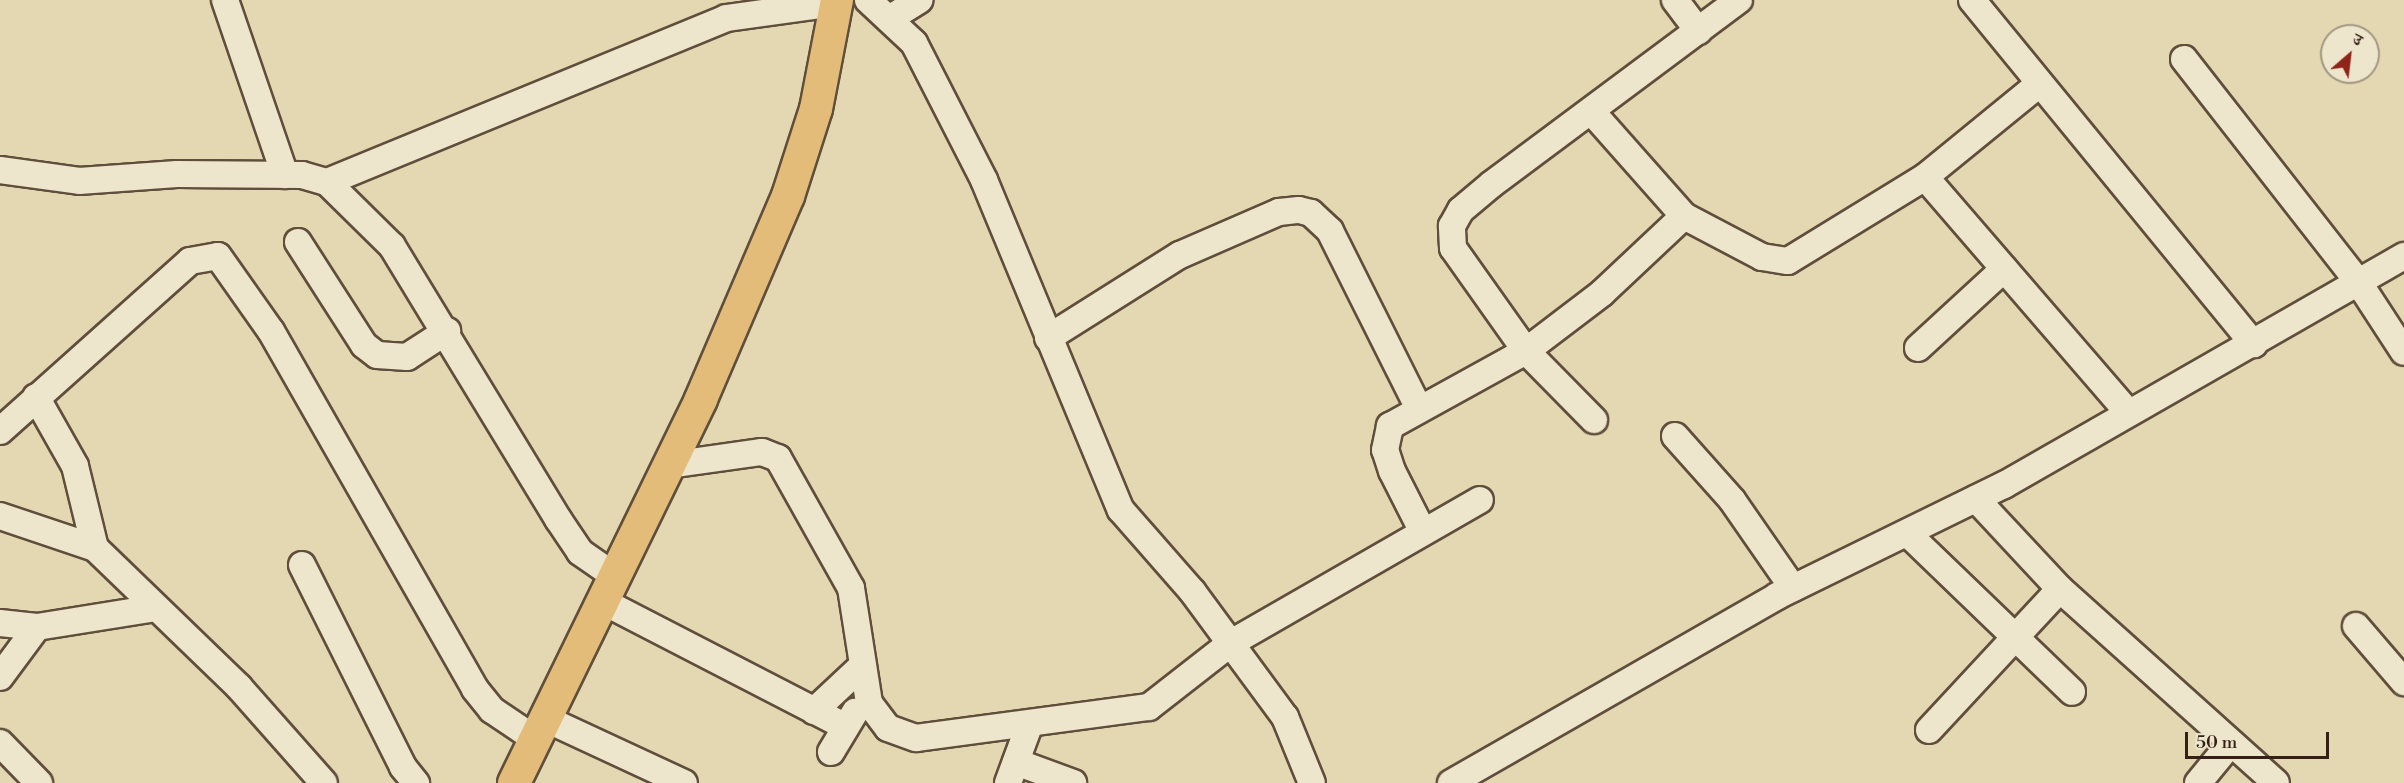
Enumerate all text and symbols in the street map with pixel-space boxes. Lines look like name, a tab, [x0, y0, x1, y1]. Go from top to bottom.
north arrow	[2320, 24, 2380, 84]
text: उ	[2349, 29, 2366, 51]
scale bar	[2188, 720, 2332, 758]
text: 50 m	[2196, 731, 2237, 754]

